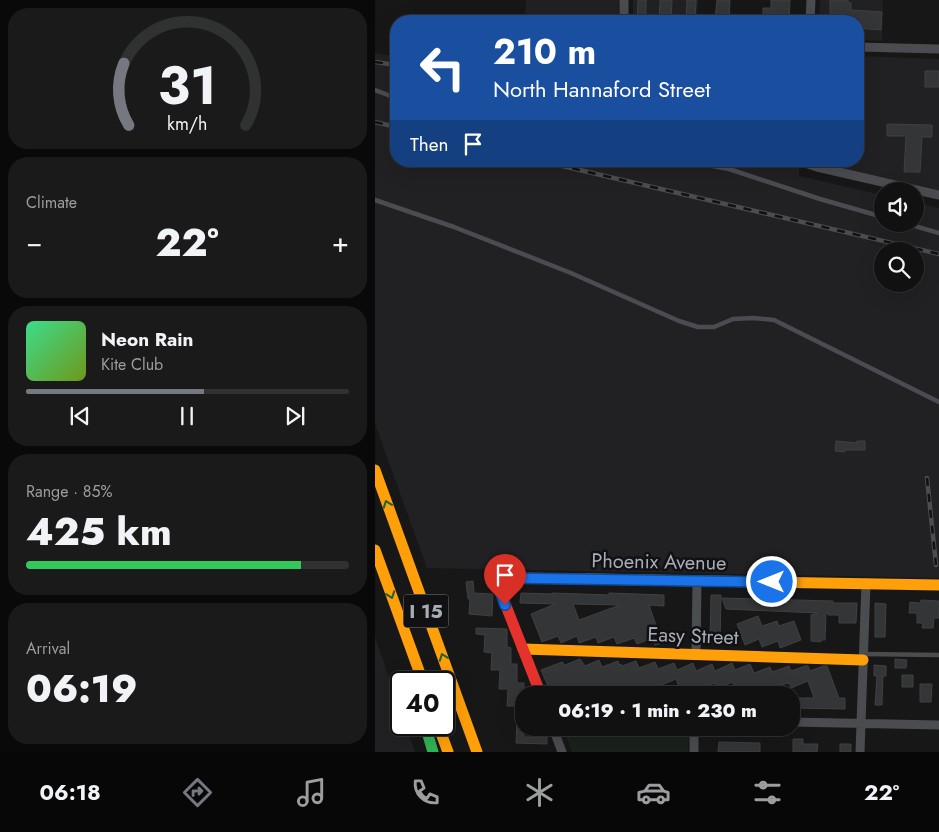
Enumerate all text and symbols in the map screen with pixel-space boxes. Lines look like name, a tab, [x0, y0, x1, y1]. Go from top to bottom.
text: 210 m	[493, 27, 596, 77]
icon: left	[410, 35, 475, 100]
text: 31	[158, 48, 217, 124]
text: North Hannaford Street	[493, 73, 711, 105]
text: km/h	[167, 111, 208, 137]
icon: arrive	[459, 130, 487, 158]
text: Then	[410, 131, 449, 158]
map controls	[874, 182, 924, 292]
button: sound	[874, 182, 924, 232]
text: Climate	[26, 191, 77, 214]
text: 22°	[155, 215, 219, 270]
text: −	[26, 222, 43, 263]
text: +	[332, 222, 349, 263]
button: search	[874, 242, 924, 292]
text: Neon Rain	[101, 326, 194, 353]
text: Kite Club	[101, 353, 163, 376]
icon: previous	[66, 402, 94, 430]
icon: pause	[173, 402, 201, 430]
icon: next	[281, 402, 309, 430]
text: Range · 85%	[26, 480, 113, 503]
one-way arrow	[383, 500, 393, 509]
text: 425 km	[26, 504, 172, 559]
street label: Phoenix Avenue	[591, 546, 727, 578]
pin	[484, 554, 526, 605]
position arrow	[745, 555, 797, 607]
icon: arrive	[491, 561, 519, 589]
one-way arrow	[385, 590, 395, 599]
road number: I 15	[403, 594, 449, 628]
street label: Easy Street	[647, 620, 739, 652]
text: Arrival	[26, 637, 70, 660]
one-way arrow	[439, 653, 449, 662]
text: 06:19	[26, 661, 137, 716]
speed limit sign: 40	[390, 671, 455, 736]
text: 06:19 · 1 min · 230 m	[558, 697, 757, 724]
icon: directions	[180, 775, 215, 810]
icon: music	[294, 775, 329, 810]
icon: phone	[408, 775, 443, 810]
icon: climate	[522, 775, 557, 810]
icon: car	[636, 775, 671, 810]
icon: filters	[750, 775, 785, 810]
text: 06:18	[40, 776, 101, 808]
text: 22°	[864, 776, 899, 808]

